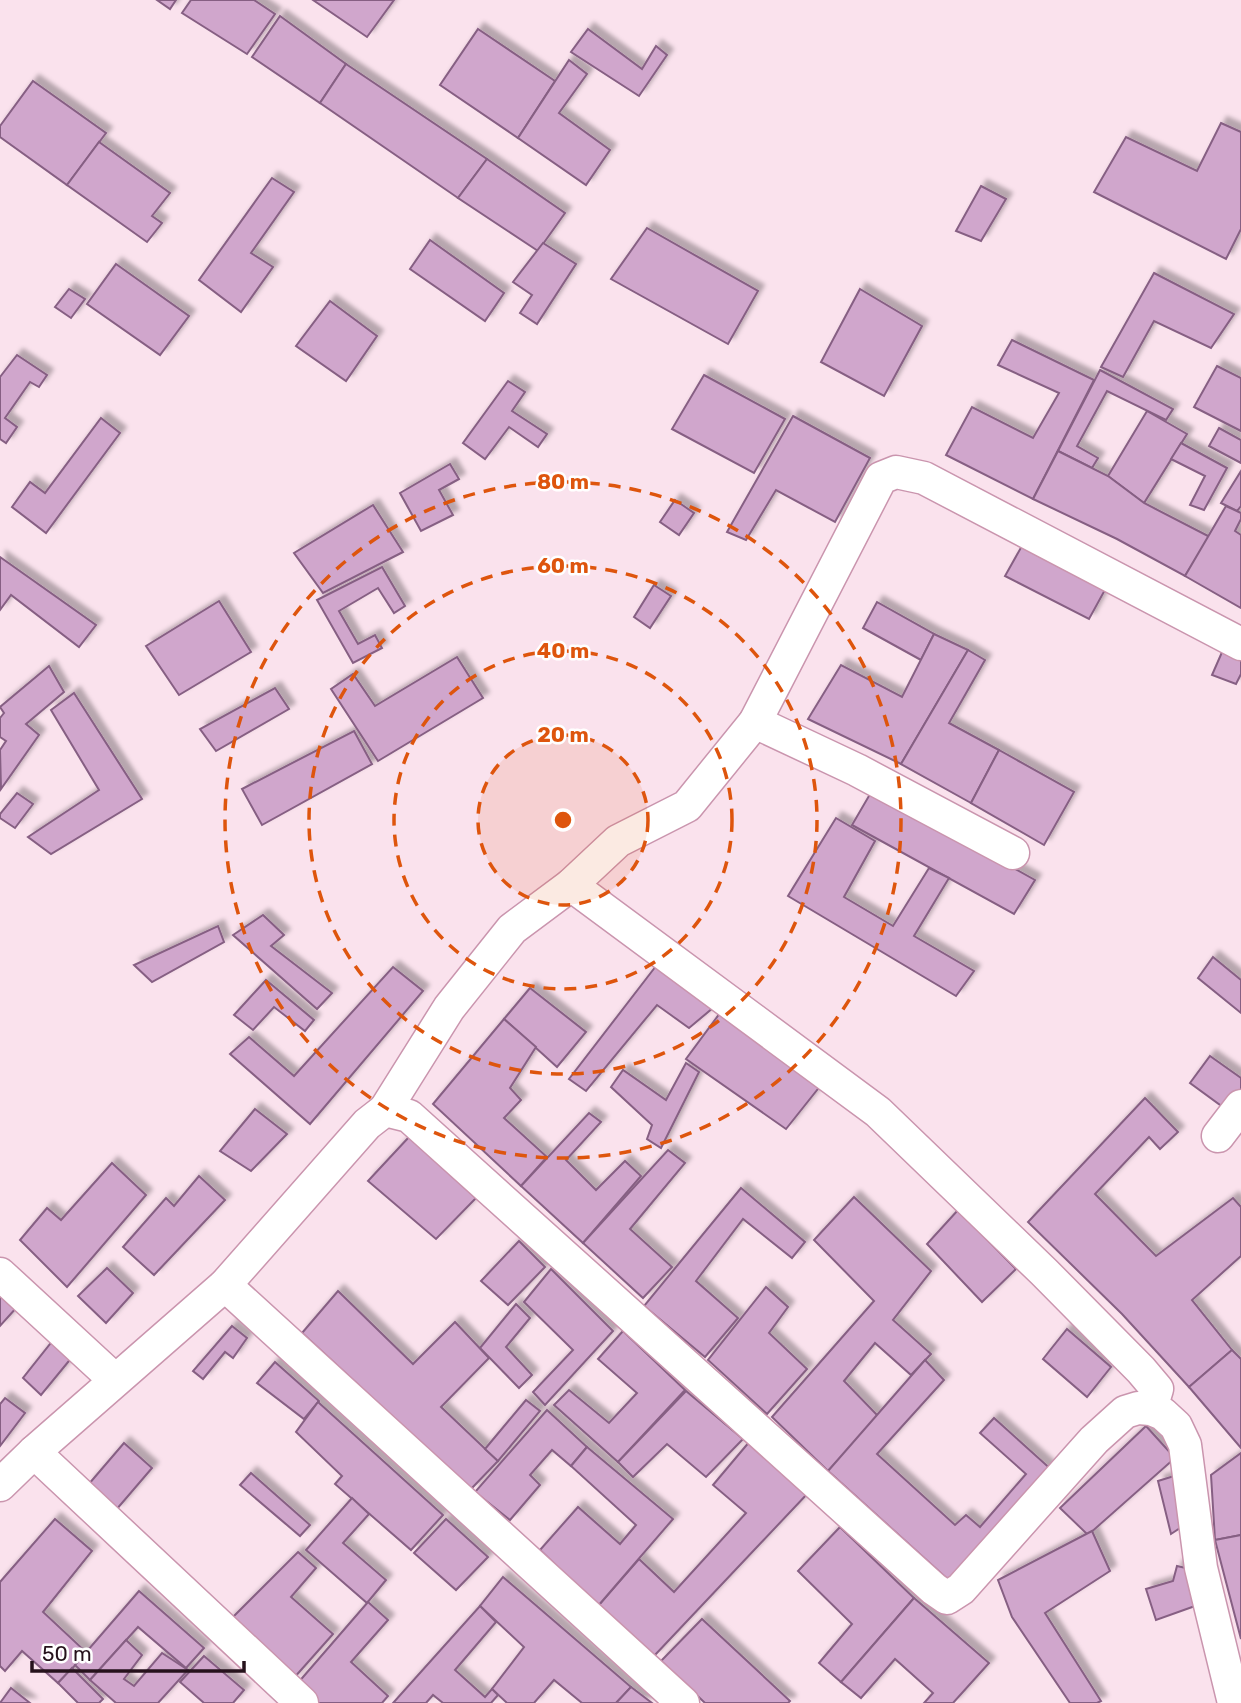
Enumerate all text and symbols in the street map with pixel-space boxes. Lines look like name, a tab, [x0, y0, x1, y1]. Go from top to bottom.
text: 80 m	[537, 469, 589, 494]
text: 60 m	[537, 553, 589, 578]
text: 40 m	[537, 638, 589, 663]
text: 20 m	[537, 722, 589, 747]
centre of rings	[551, 808, 575, 832]
scale bar	[32, 1630, 243, 1674]
text: 50 m	[42, 1641, 92, 1666]

